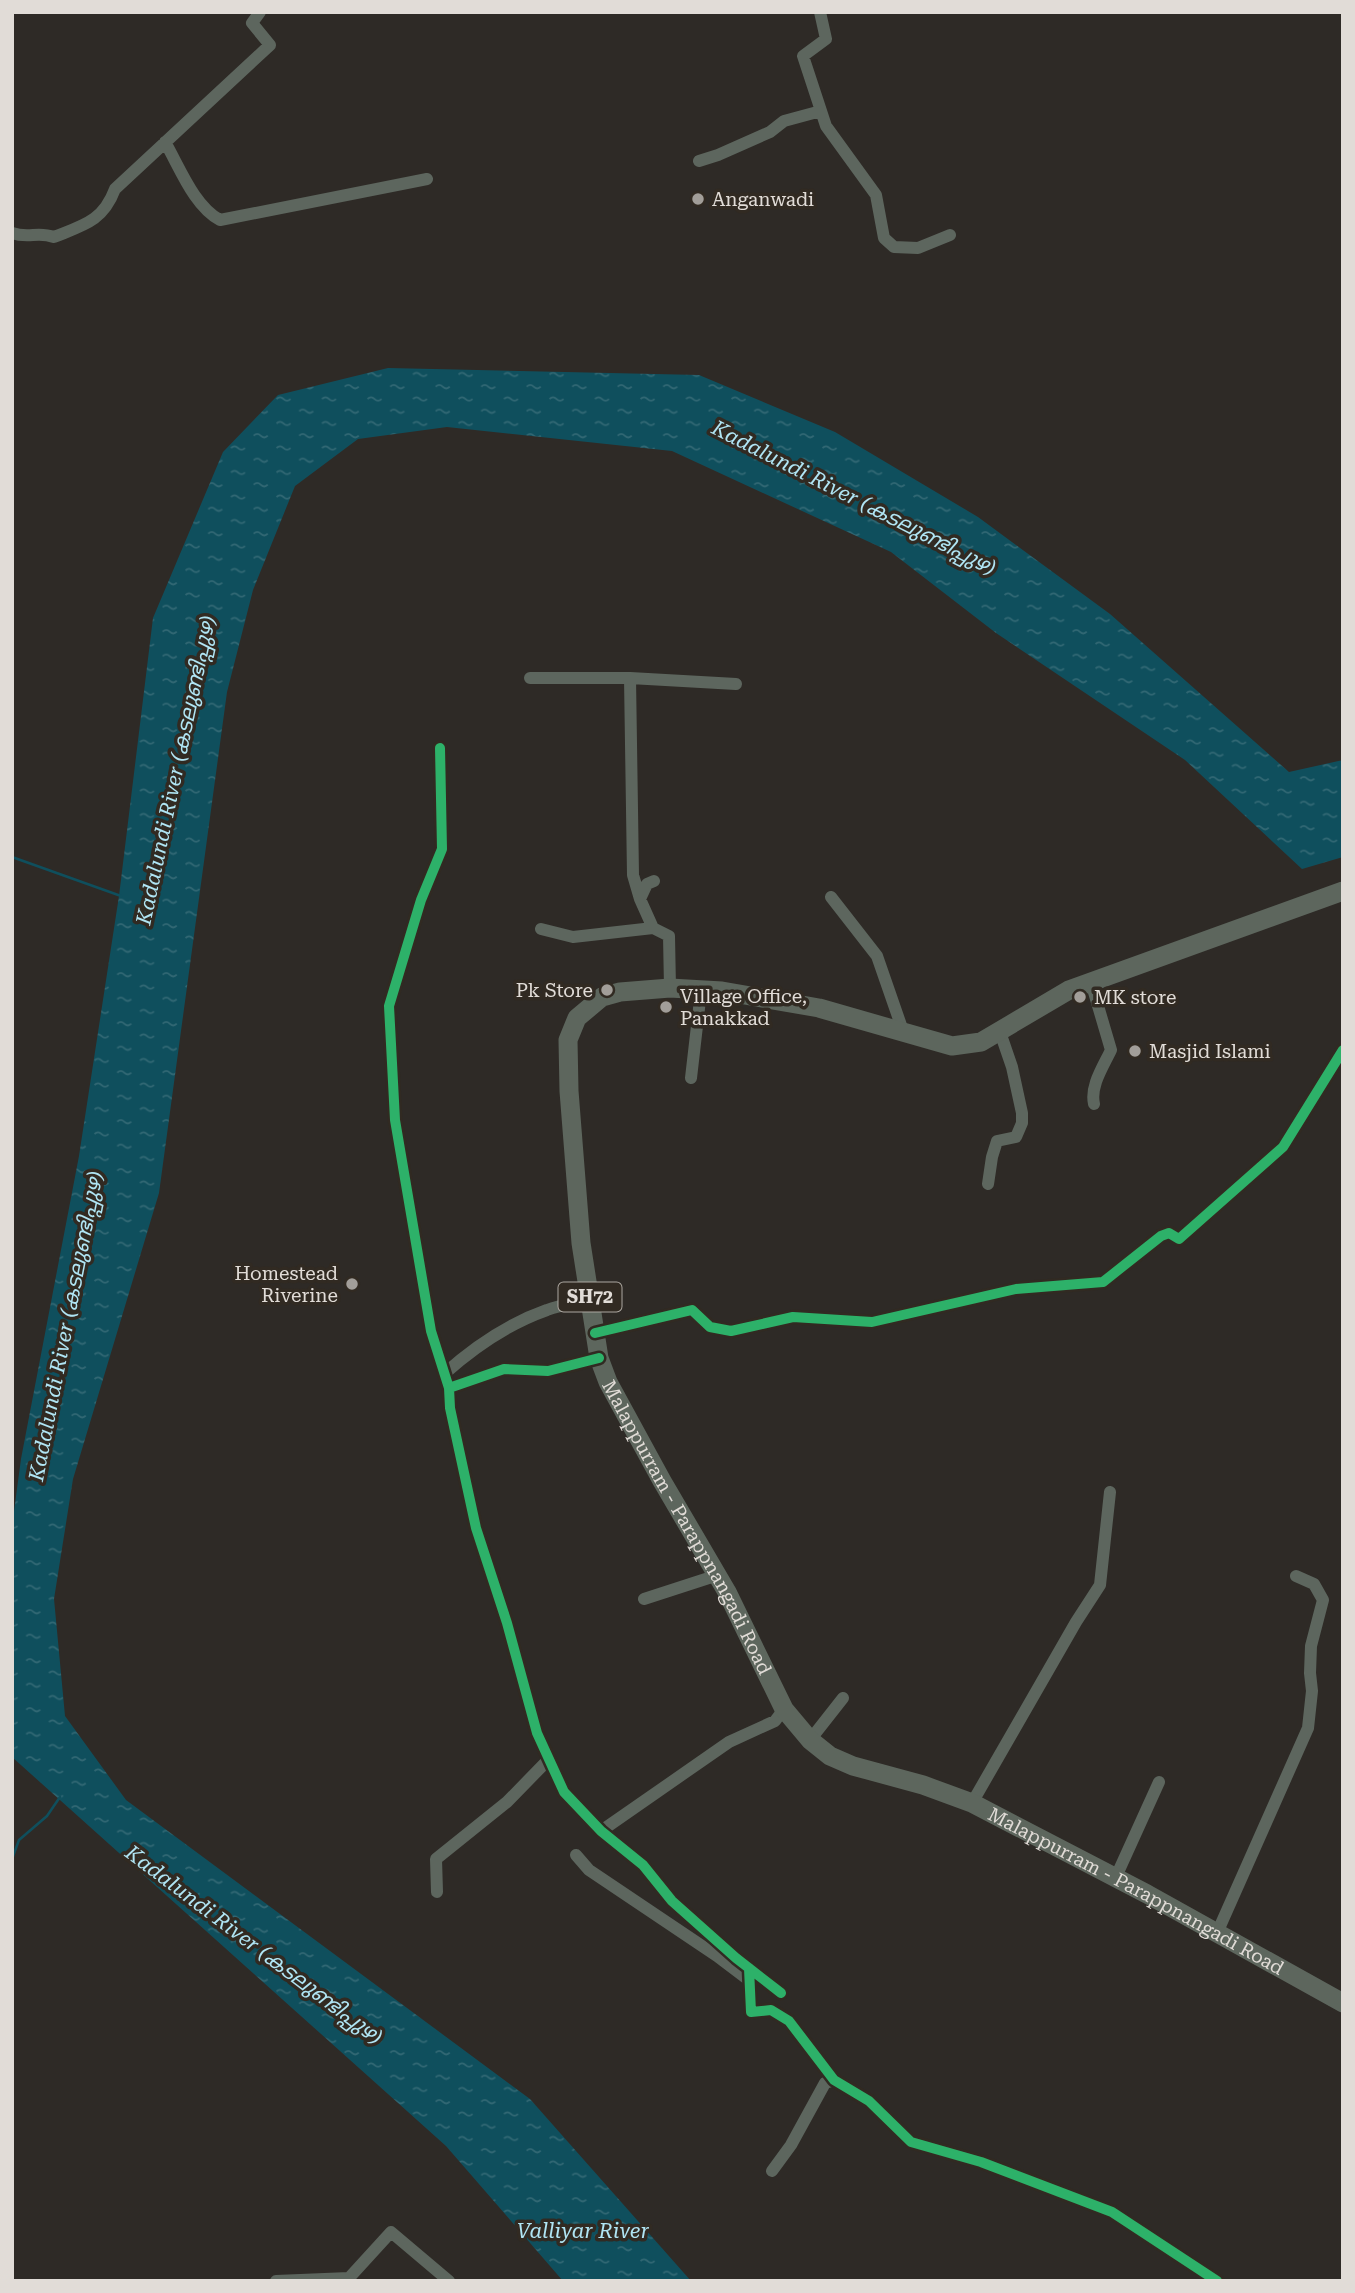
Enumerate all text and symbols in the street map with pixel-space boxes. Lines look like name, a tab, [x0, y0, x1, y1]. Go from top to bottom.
place label: Anganwadi	[712, 188, 814, 211]
marker: Anganwadi	[690, 191, 706, 207]
water label: Kadalundi River (കടലുണ്ടിപ്പുഴ)	[706, 415, 1000, 582]
water label: Kadalundi River (കടലുണ്ടിപ്പുഴ)	[131, 613, 223, 928]
place label: Pk Store	[516, 979, 593, 1002]
marker: Pk Store	[599, 982, 615, 998]
place label: Village Office, Panakkad	[680, 985, 807, 1030]
place label: MK store	[1094, 986, 1176, 1009]
marker: MK store	[1072, 989, 1088, 1005]
marker: Village Office, Panakkad	[658, 999, 674, 1015]
place label: Masjid Islami	[1149, 1040, 1271, 1063]
marker: Masjid Islami	[1127, 1043, 1143, 1059]
water label: Kadalundi River (കടലുണ്ടിപ്പുഴ)	[24, 1169, 110, 1485]
place label: Homestead Riverine	[234, 1262, 338, 1307]
marker: Homestead Riverine	[344, 1276, 360, 1292]
road number: SH72	[558, 1282, 622, 1312]
street label: Malappurram - Parappnangadi Road	[597, 1376, 776, 1678]
street label: Malappurram - Parappnangadi Road	[984, 1802, 1288, 1980]
water label: Kadalundi River (കടലുണ്ടിപ്പുഴ)	[119, 1840, 387, 2051]
water label: Valliyar River	[517, 2219, 650, 2243]

